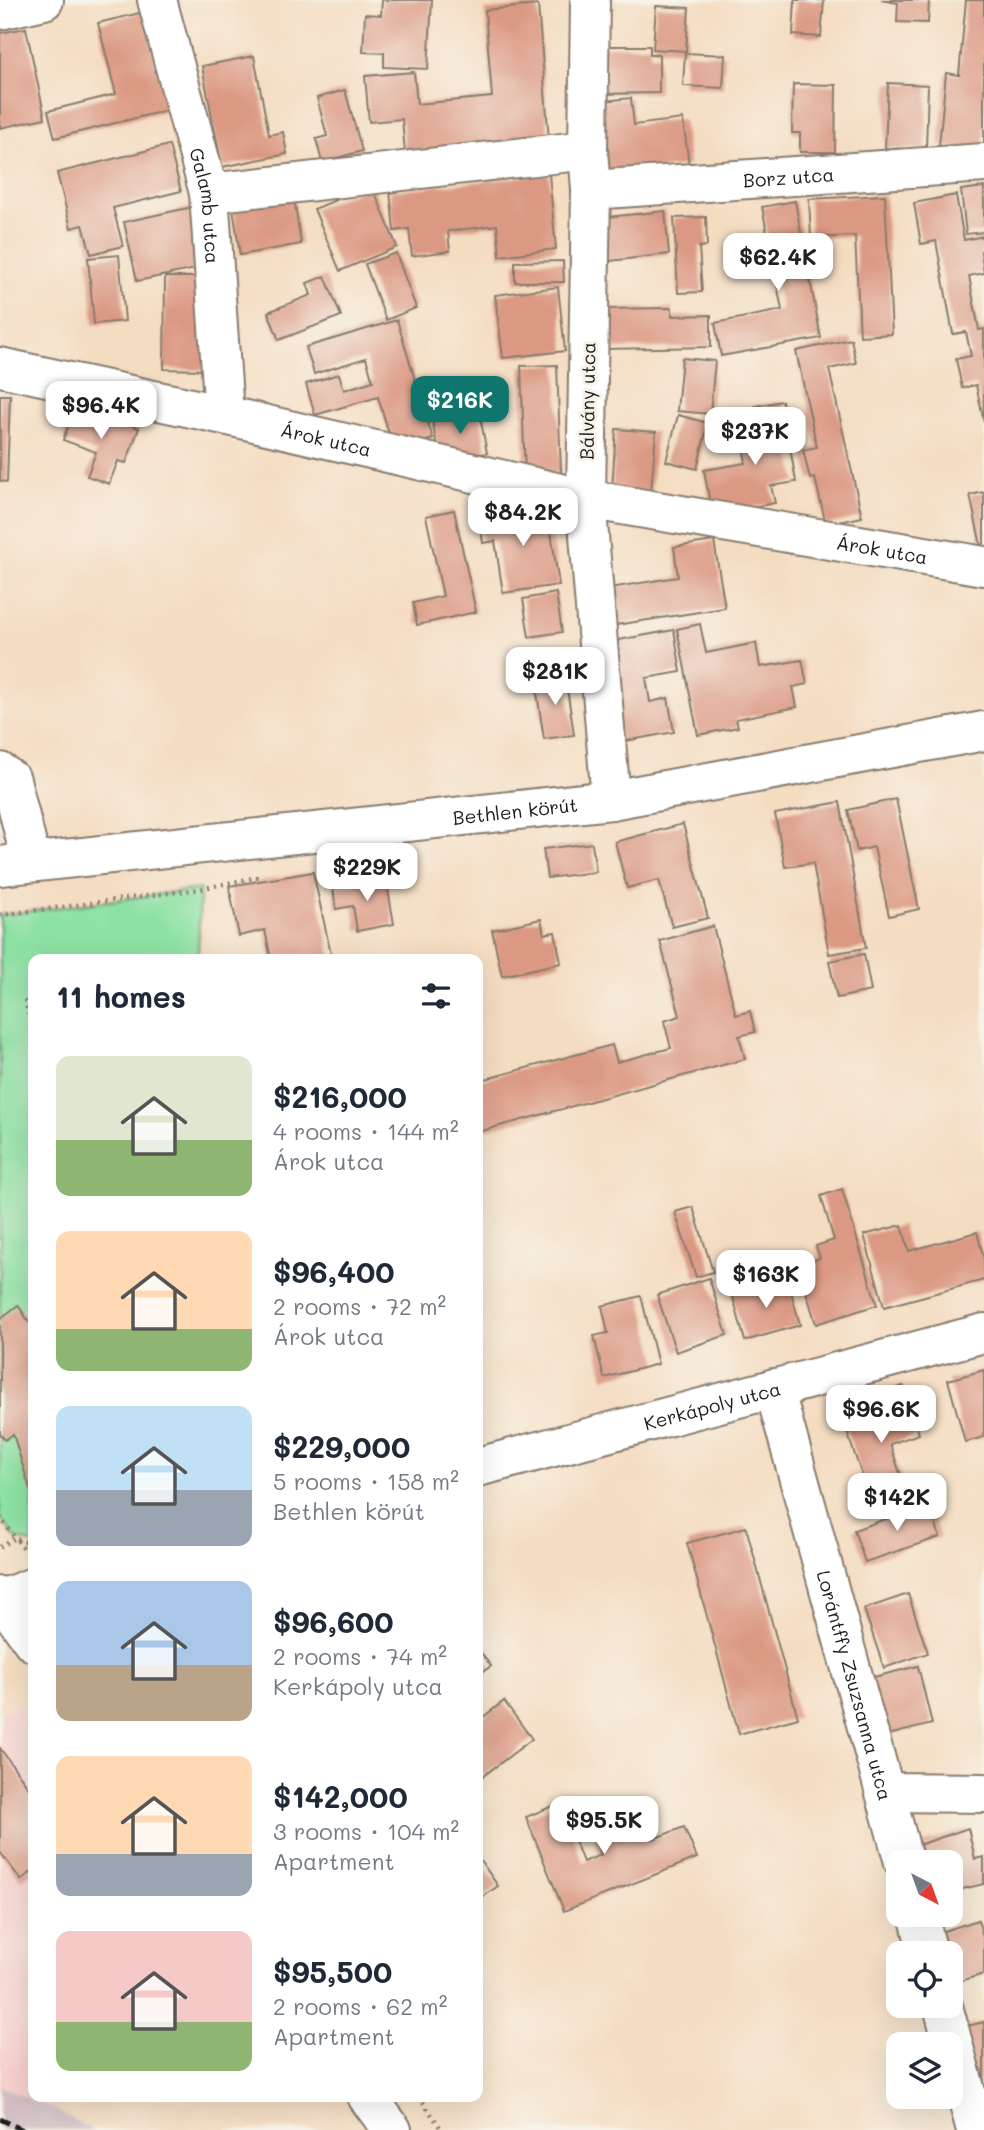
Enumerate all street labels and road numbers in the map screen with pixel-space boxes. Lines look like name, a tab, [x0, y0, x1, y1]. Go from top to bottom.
street label: Galamb utca	[185, 145, 226, 265]
street label: Borz utca	[742, 161, 835, 192]
street label: Bálvány utca	[573, 342, 601, 460]
street label: Árok utca	[279, 416, 374, 461]
street label: Árok utca	[835, 529, 930, 569]
street label: Bethlen körút	[451, 791, 579, 830]
street label: Kerkápoly utca	[641, 1375, 783, 1435]
street label: Lorántffy Zsuzsanna utca	[812, 1567, 899, 1803]

